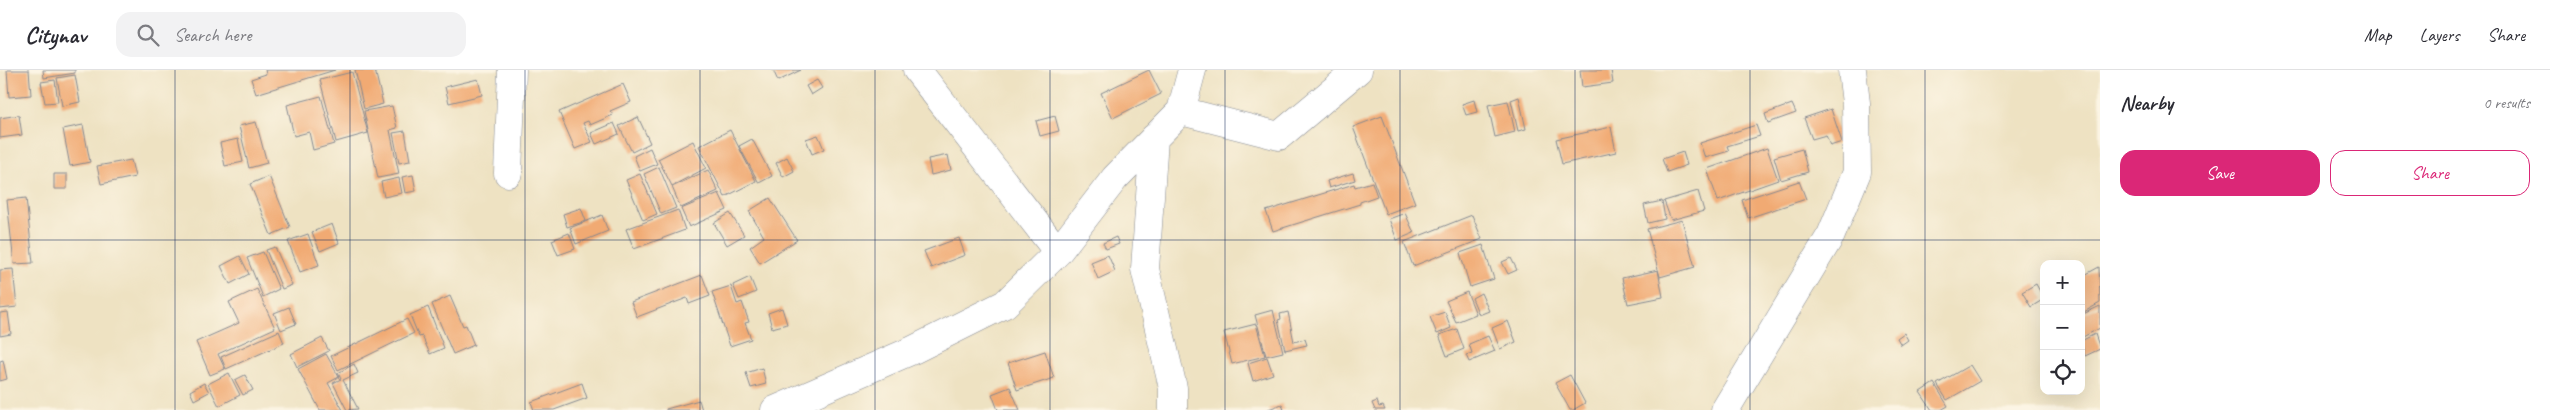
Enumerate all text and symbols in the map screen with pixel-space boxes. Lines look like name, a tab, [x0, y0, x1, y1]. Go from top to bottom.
search box	[116, 12, 466, 57]
text: Citynav	[25, 20, 86, 50]
icon: search	[134, 21, 162, 49]
text: Search here	[174, 23, 251, 47]
text: Map	[2364, 24, 2392, 46]
text: Layers	[2420, 24, 2459, 46]
text: Share	[2487, 24, 2525, 46]
text: Nearby	[2120, 90, 2173, 116]
text: 0 results	[2483, 93, 2530, 113]
button: Save	[2120, 150, 2320, 196]
button: Share	[2330, 150, 2530, 196]
map controls	[2040, 260, 2085, 395]
button: +	[2040, 260, 2085, 305]
button: −	[2040, 305, 2085, 350]
button: locate	[2040, 350, 2085, 395]

